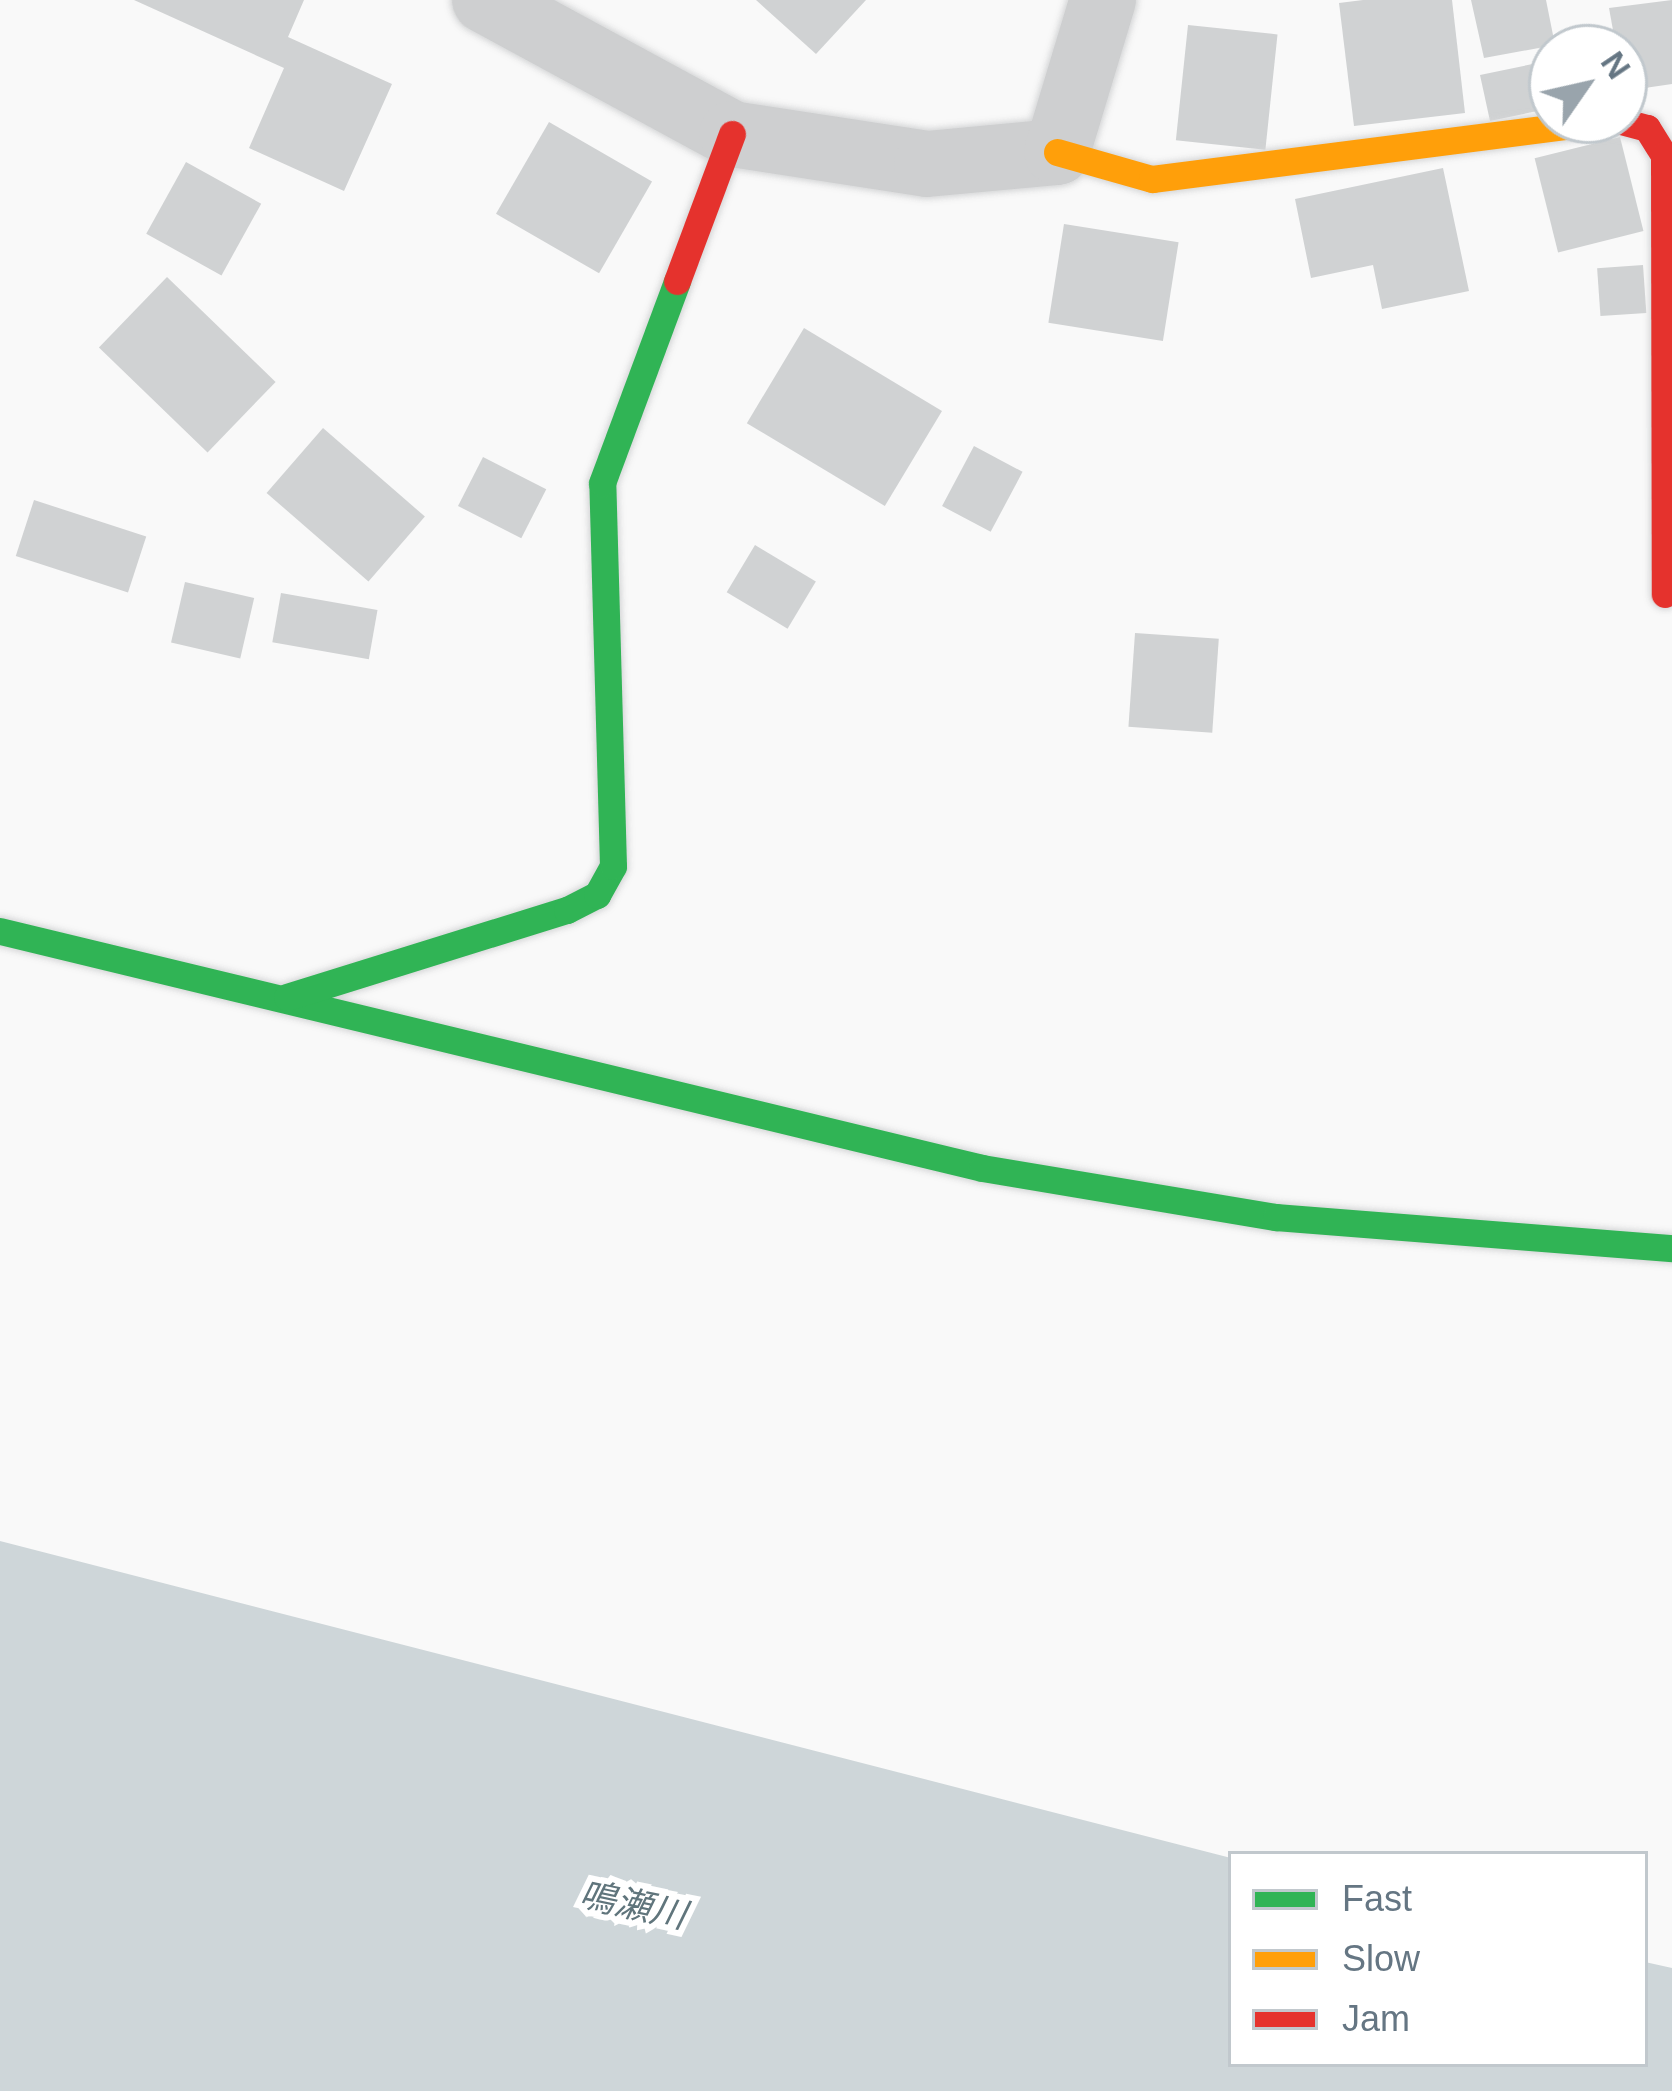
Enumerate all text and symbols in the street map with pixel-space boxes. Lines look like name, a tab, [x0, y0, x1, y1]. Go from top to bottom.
north arrow	[1528, 24, 1648, 144]
text: N	[1594, 45, 1638, 85]
legend	[1228, 1851, 1648, 2067]
water label: 鳴瀬川	[576, 1873, 690, 1937]
text: Fast	[1342, 1878, 1412, 1919]
text: Slow	[1342, 1938, 1420, 1979]
text: Jam	[1342, 1998, 1410, 2039]

